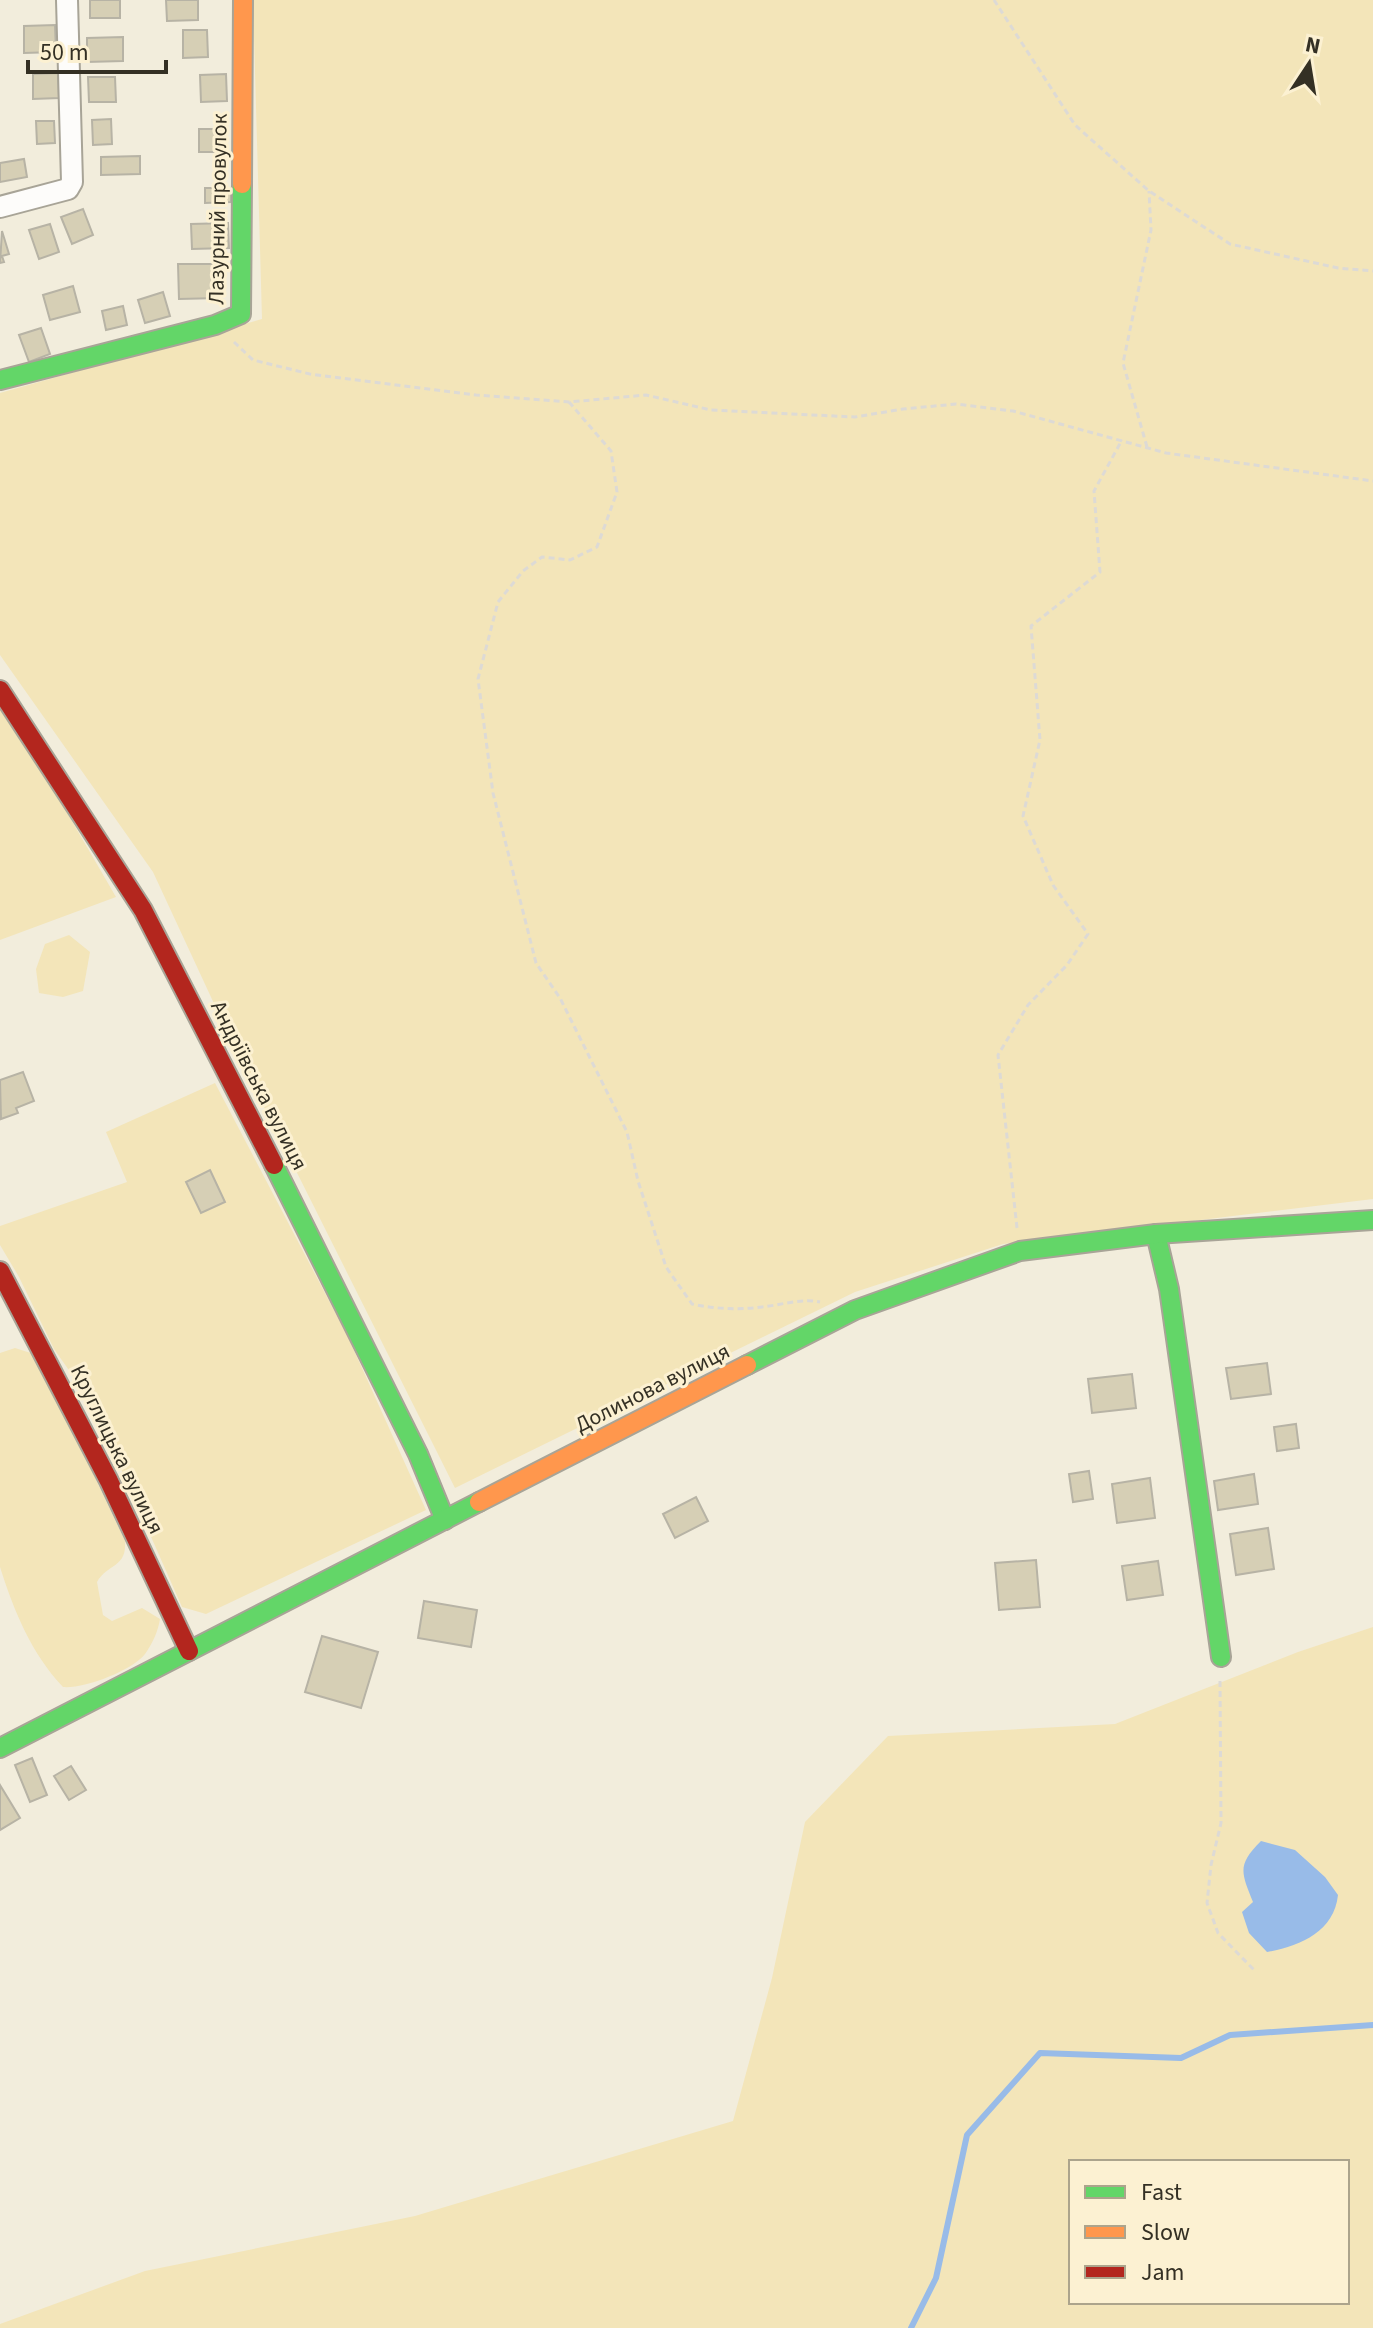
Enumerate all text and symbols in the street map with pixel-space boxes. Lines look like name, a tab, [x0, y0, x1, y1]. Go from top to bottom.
scale bar	[28, 24, 166, 74]
north arrow	[1269, 24, 1349, 104]
text: N	[1302, 28, 1323, 63]
text: 50 m	[40, 35, 89, 70]
street label: Лазурний провулок	[200, 113, 236, 305]
street label: Андріївська вулиця	[202, 995, 316, 1176]
street label: Долинова вулиця	[569, 1335, 736, 1441]
street label: Круглицька вулиця	[62, 1359, 172, 1540]
legend	[1069, 2160, 1349, 2304]
text: Fast	[1141, 2175, 1182, 2210]
text: Slow	[1141, 2215, 1190, 2250]
text: Jam	[1141, 2255, 1185, 2290]

